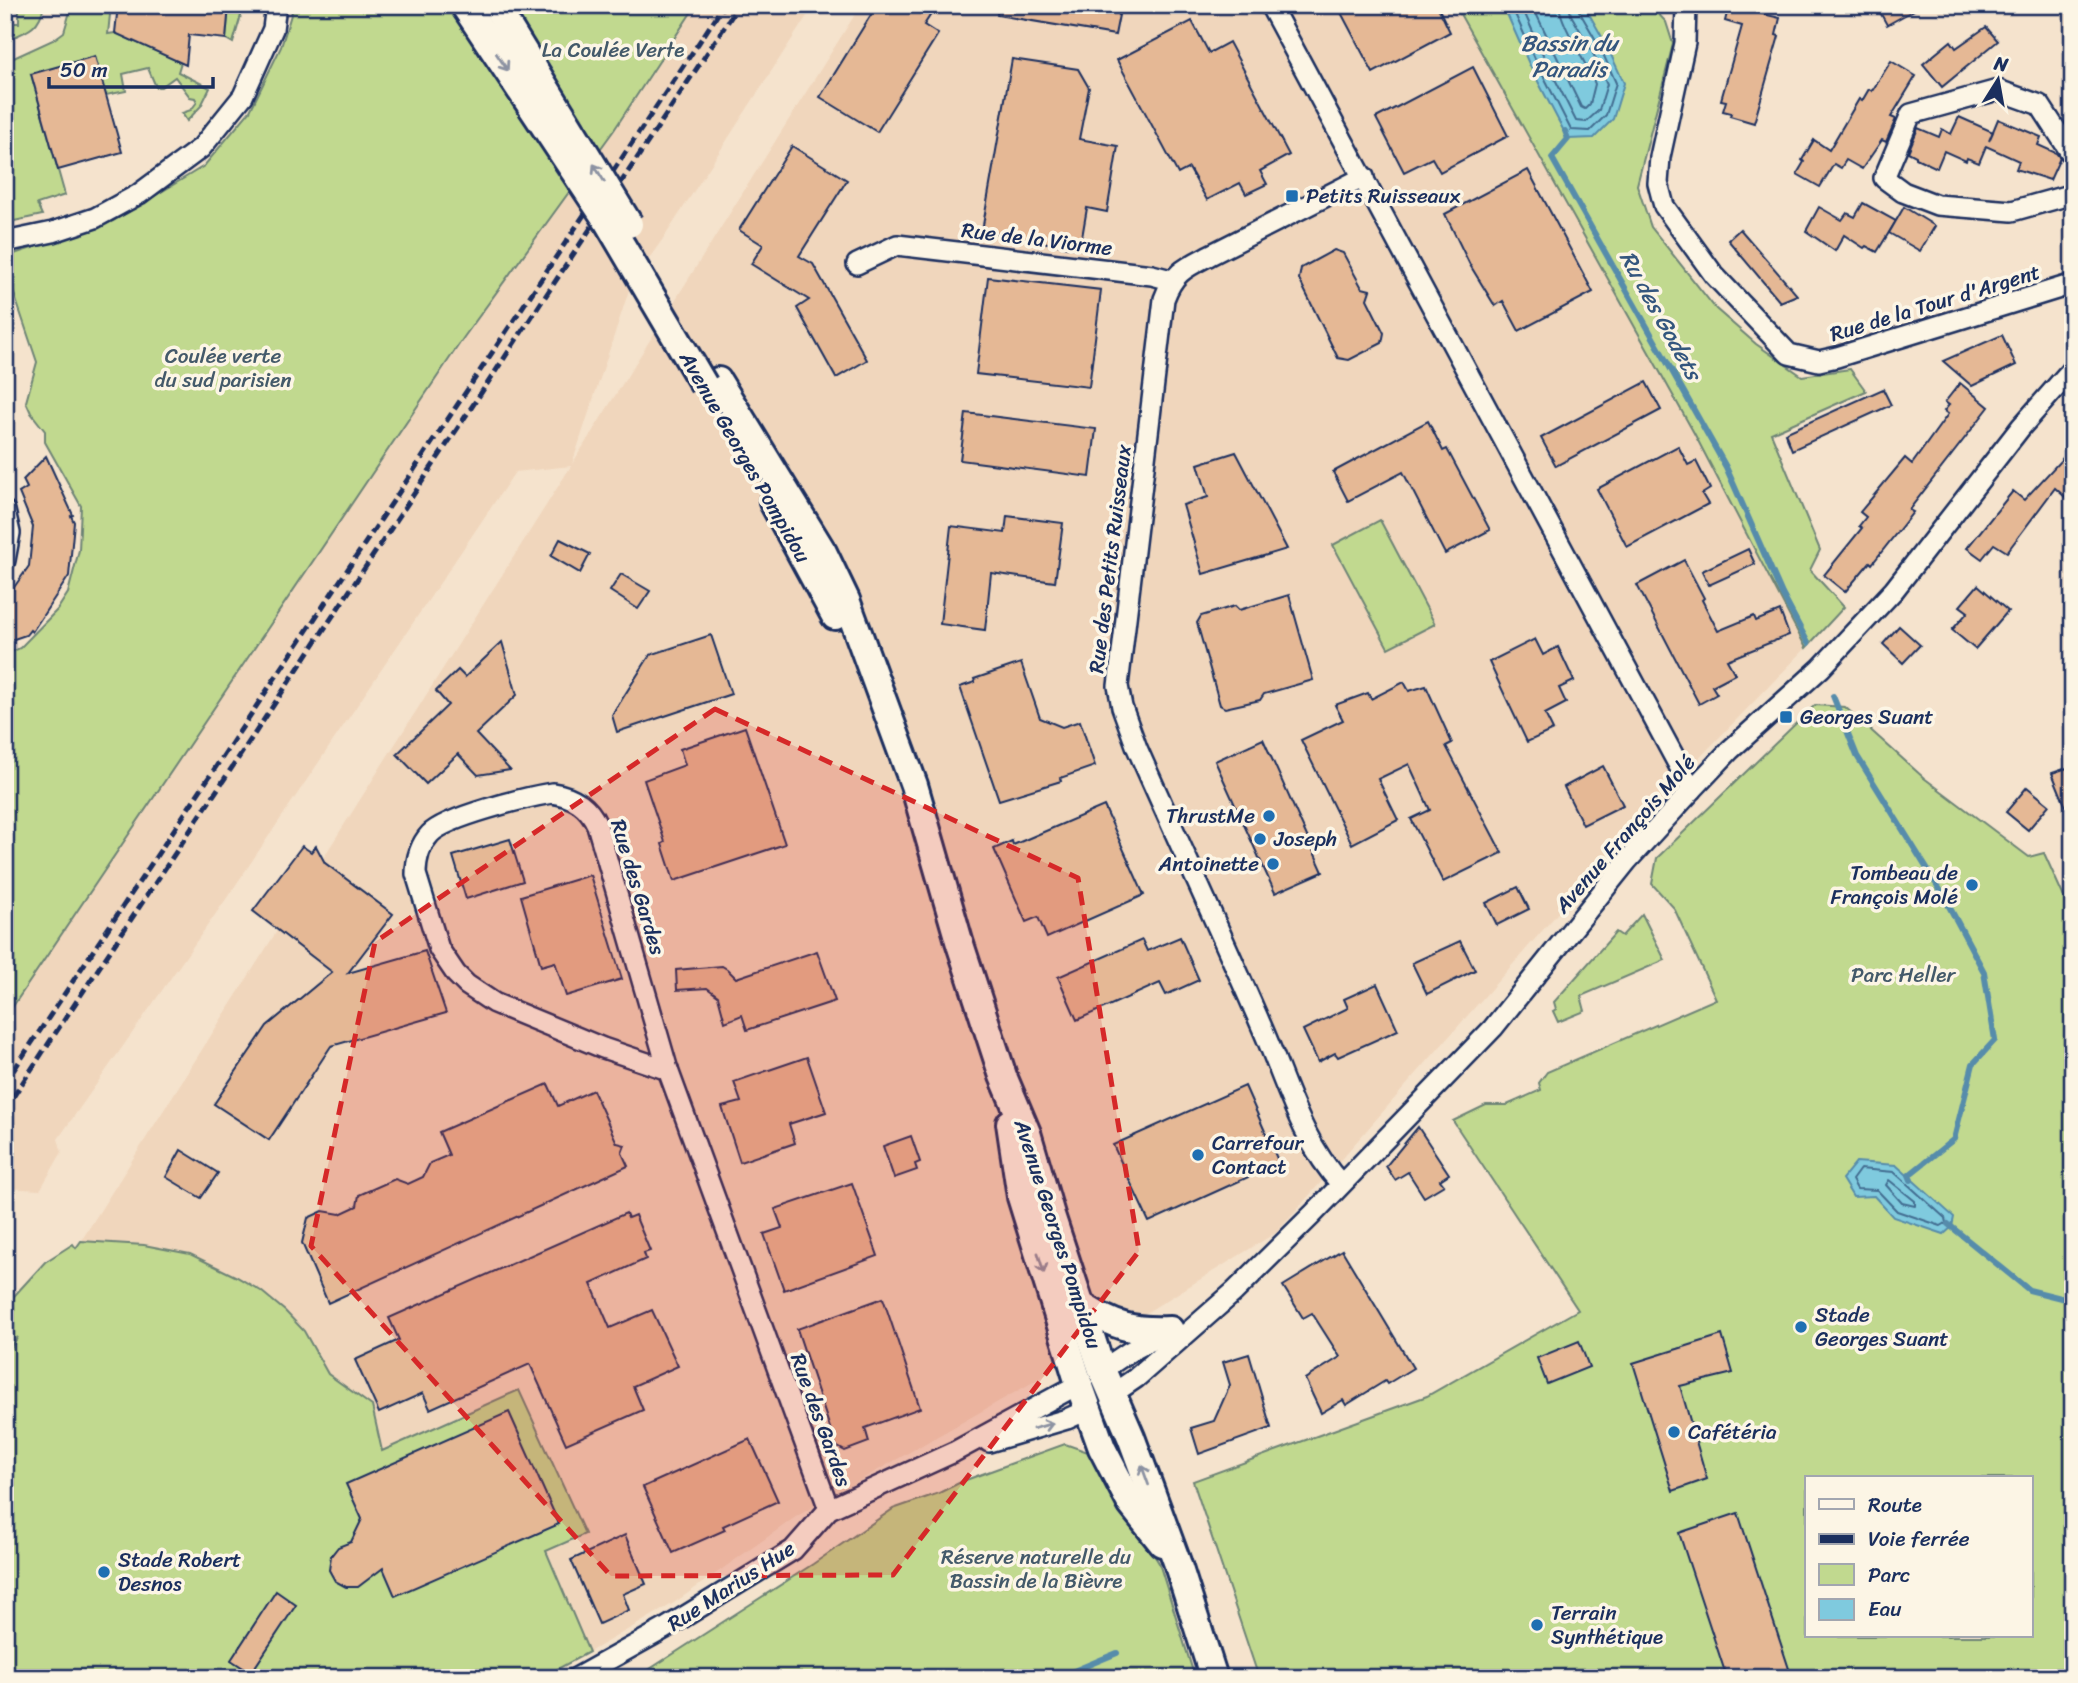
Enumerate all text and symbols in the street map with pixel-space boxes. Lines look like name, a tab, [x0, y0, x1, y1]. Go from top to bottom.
water label: Bassin du Paradis	[1521, 23, 1620, 90]
park label: La Coulée Verte	[542, 31, 684, 69]
scale bar	[49, 46, 214, 90]
north arrow	[1962, 46, 2032, 116]
text: N	[1991, 46, 2012, 81]
text: 50 m	[60, 51, 108, 89]
one-way arrow	[495, 52, 509, 71]
one-way arrow	[591, 164, 605, 184]
place label: Petits Ruisseaux	[1306, 177, 1460, 215]
marker: Petits Ruisseaux	[1284, 188, 1300, 204]
street label: Rue de la Viorme	[959, 211, 1115, 267]
water label: Ru des Godets	[1608, 243, 1714, 390]
street label: Rue de la Tour d'Argent	[1825, 253, 2045, 353]
park label: Coulée verte du sud parisien	[154, 337, 292, 399]
street label: Avenue Georges Pompidou	[668, 343, 822, 571]
street label: Rue des Petits Ruisseaux	[1077, 442, 1143, 675]
place label: Georges Suant	[1800, 698, 1933, 736]
marker: Georges Suant	[1778, 709, 1794, 725]
street label: Avenue François Molé	[1544, 746, 1705, 923]
place label: ThrustMe	[1166, 797, 1255, 835]
marker: ThrustMe	[1261, 808, 1277, 824]
street label: Rue des Gardes	[599, 814, 677, 960]
place label: Joseph	[1273, 820, 1337, 858]
marker: Joseph	[1252, 831, 1268, 847]
place label: Antoinette	[1158, 845, 1259, 883]
place label: Tombeau de François Molé	[1830, 854, 1958, 916]
marker: Antoinette	[1265, 856, 1281, 872]
marker: Tombeau de François Molé	[1964, 877, 1980, 893]
park label: Parc Heller	[1851, 956, 1956, 994]
street label: Avenue Georges Pompidou	[1003, 1113, 1113, 1355]
place label: Carrefour Contact	[1212, 1124, 1304, 1186]
marker: Carrefour Contact	[1190, 1147, 1206, 1163]
one-way arrow	[1035, 1252, 1048, 1274]
place label: Stade Georges Suant	[1815, 1296, 1948, 1358]
marker: Stade Georges Suant	[1793, 1319, 1809, 1335]
street label: Rue des Gardes	[779, 1348, 863, 1493]
place label: Cafétéria	[1688, 1413, 1777, 1451]
one-way arrow	[1032, 1418, 1054, 1431]
marker: Cafétéria	[1666, 1424, 1682, 1440]
one-way arrow	[1138, 1464, 1150, 1486]
legend	[1805, 1476, 2032, 1638]
text: Route	[1868, 1486, 1922, 1524]
text: Voie ferrée	[1868, 1520, 1970, 1558]
street label: Rue Marius Hue	[659, 1530, 803, 1642]
park label: Réserve naturelle du Bassin de la Bièvre	[941, 1538, 1132, 1600]
place label: Stade Robert Desnos	[118, 1541, 241, 1603]
text: Parc	[1868, 1556, 1910, 1594]
marker: Stade Robert Desnos	[96, 1564, 112, 1580]
text: Eau	[1868, 1590, 1902, 1628]
place label: Terrain Synthétique	[1551, 1594, 1663, 1656]
marker: Terrain Synthétique	[1529, 1617, 1545, 1633]

